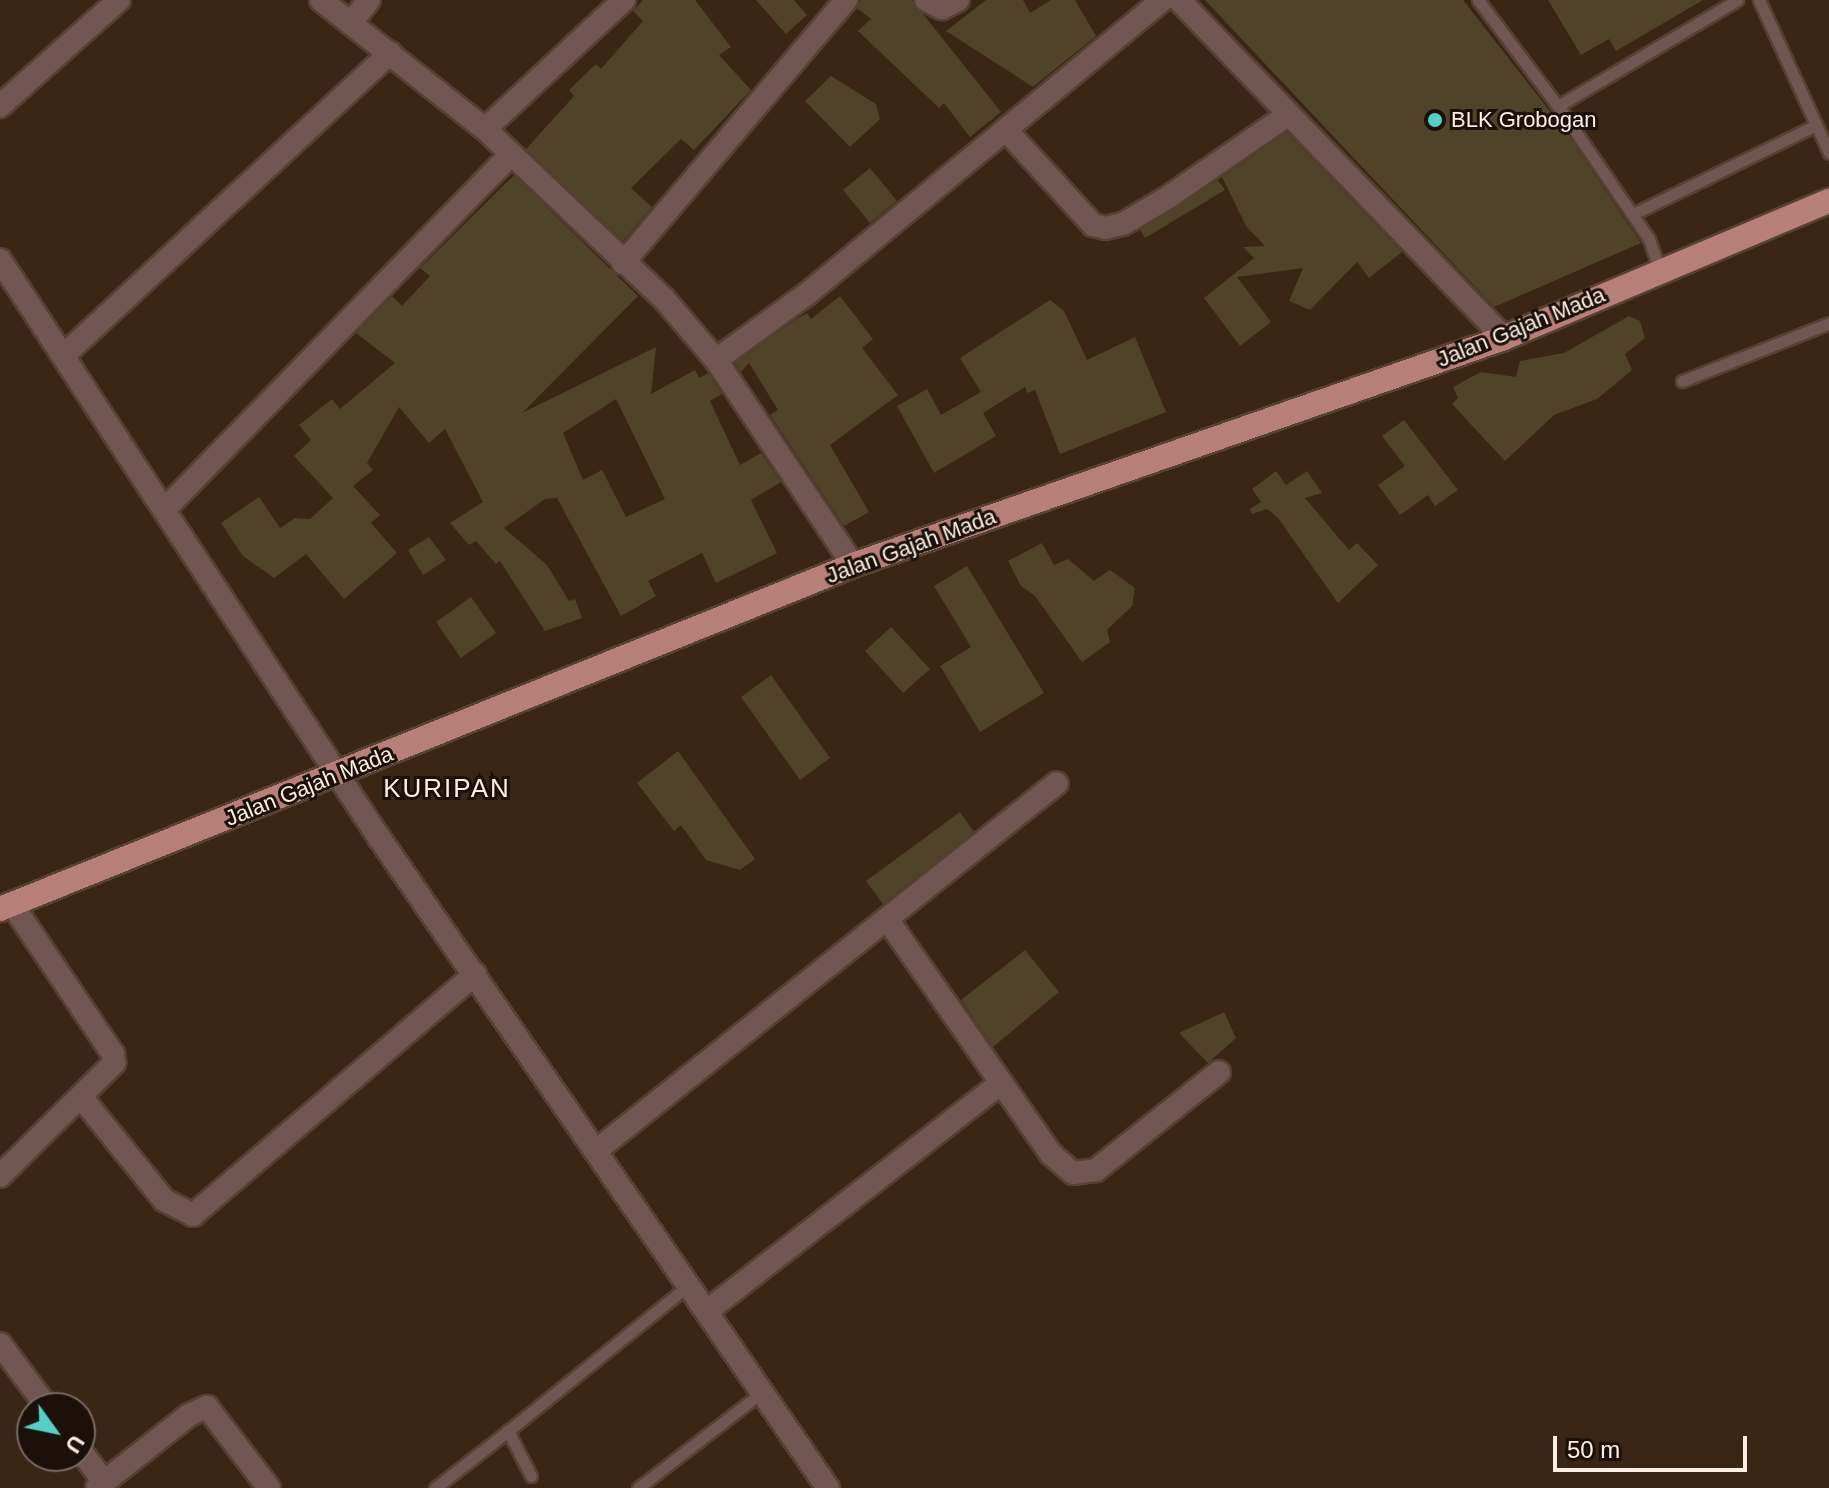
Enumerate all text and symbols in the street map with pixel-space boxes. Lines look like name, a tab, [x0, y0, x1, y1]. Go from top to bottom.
place label: BLK Grobogan	[1451, 107, 1597, 133]
marker: BLK Grobogan	[1426, 111, 1444, 129]
street label: Jalan Gajah Mada	[1433, 281, 1609, 373]
street label: Jalan Gajah Mada	[823, 503, 999, 589]
street label: Jalan Gajah Mada	[221, 740, 397, 832]
district label: KURIPAN	[383, 773, 511, 805]
north arrow	[16, 1392, 96, 1472]
scale bar	[1557, 1420, 1751, 1470]
text: U	[60, 1431, 90, 1458]
text: 50 m	[1567, 1436, 1620, 1463]

